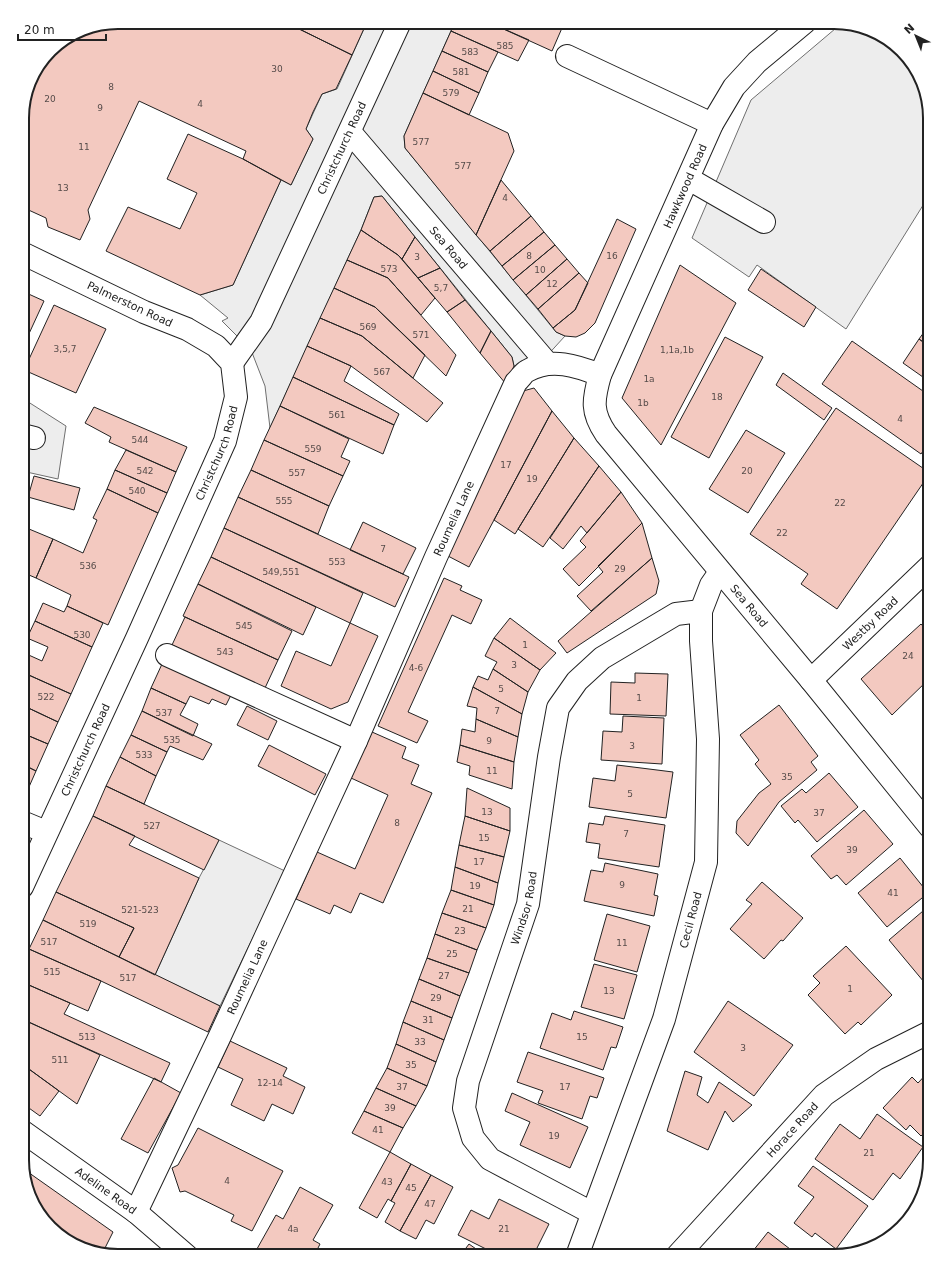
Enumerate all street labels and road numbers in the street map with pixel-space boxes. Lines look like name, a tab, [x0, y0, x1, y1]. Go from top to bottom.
street label: Christchurch Road	[315, 100, 369, 197]
street label: Hawkwood Road	[661, 142, 710, 230]
street label: Sea Road	[427, 224, 470, 272]
street label: Palmerston Road	[85, 279, 175, 330]
street label: Christchurch Road	[193, 404, 241, 503]
street label: Roumelia Lane	[431, 479, 477, 558]
street label: Sea Road	[727, 582, 770, 630]
street label: Westby Road	[840, 594, 901, 653]
street label: Christchurch Road	[59, 702, 113, 799]
street label: Windsor Road	[509, 871, 540, 947]
street label: Cecil Road	[677, 890, 705, 950]
street label: Roumelia Lane	[225, 937, 271, 1017]
street label: Horace Road	[764, 1100, 821, 1160]
street label: Adeline Road	[73, 1165, 139, 1217]

